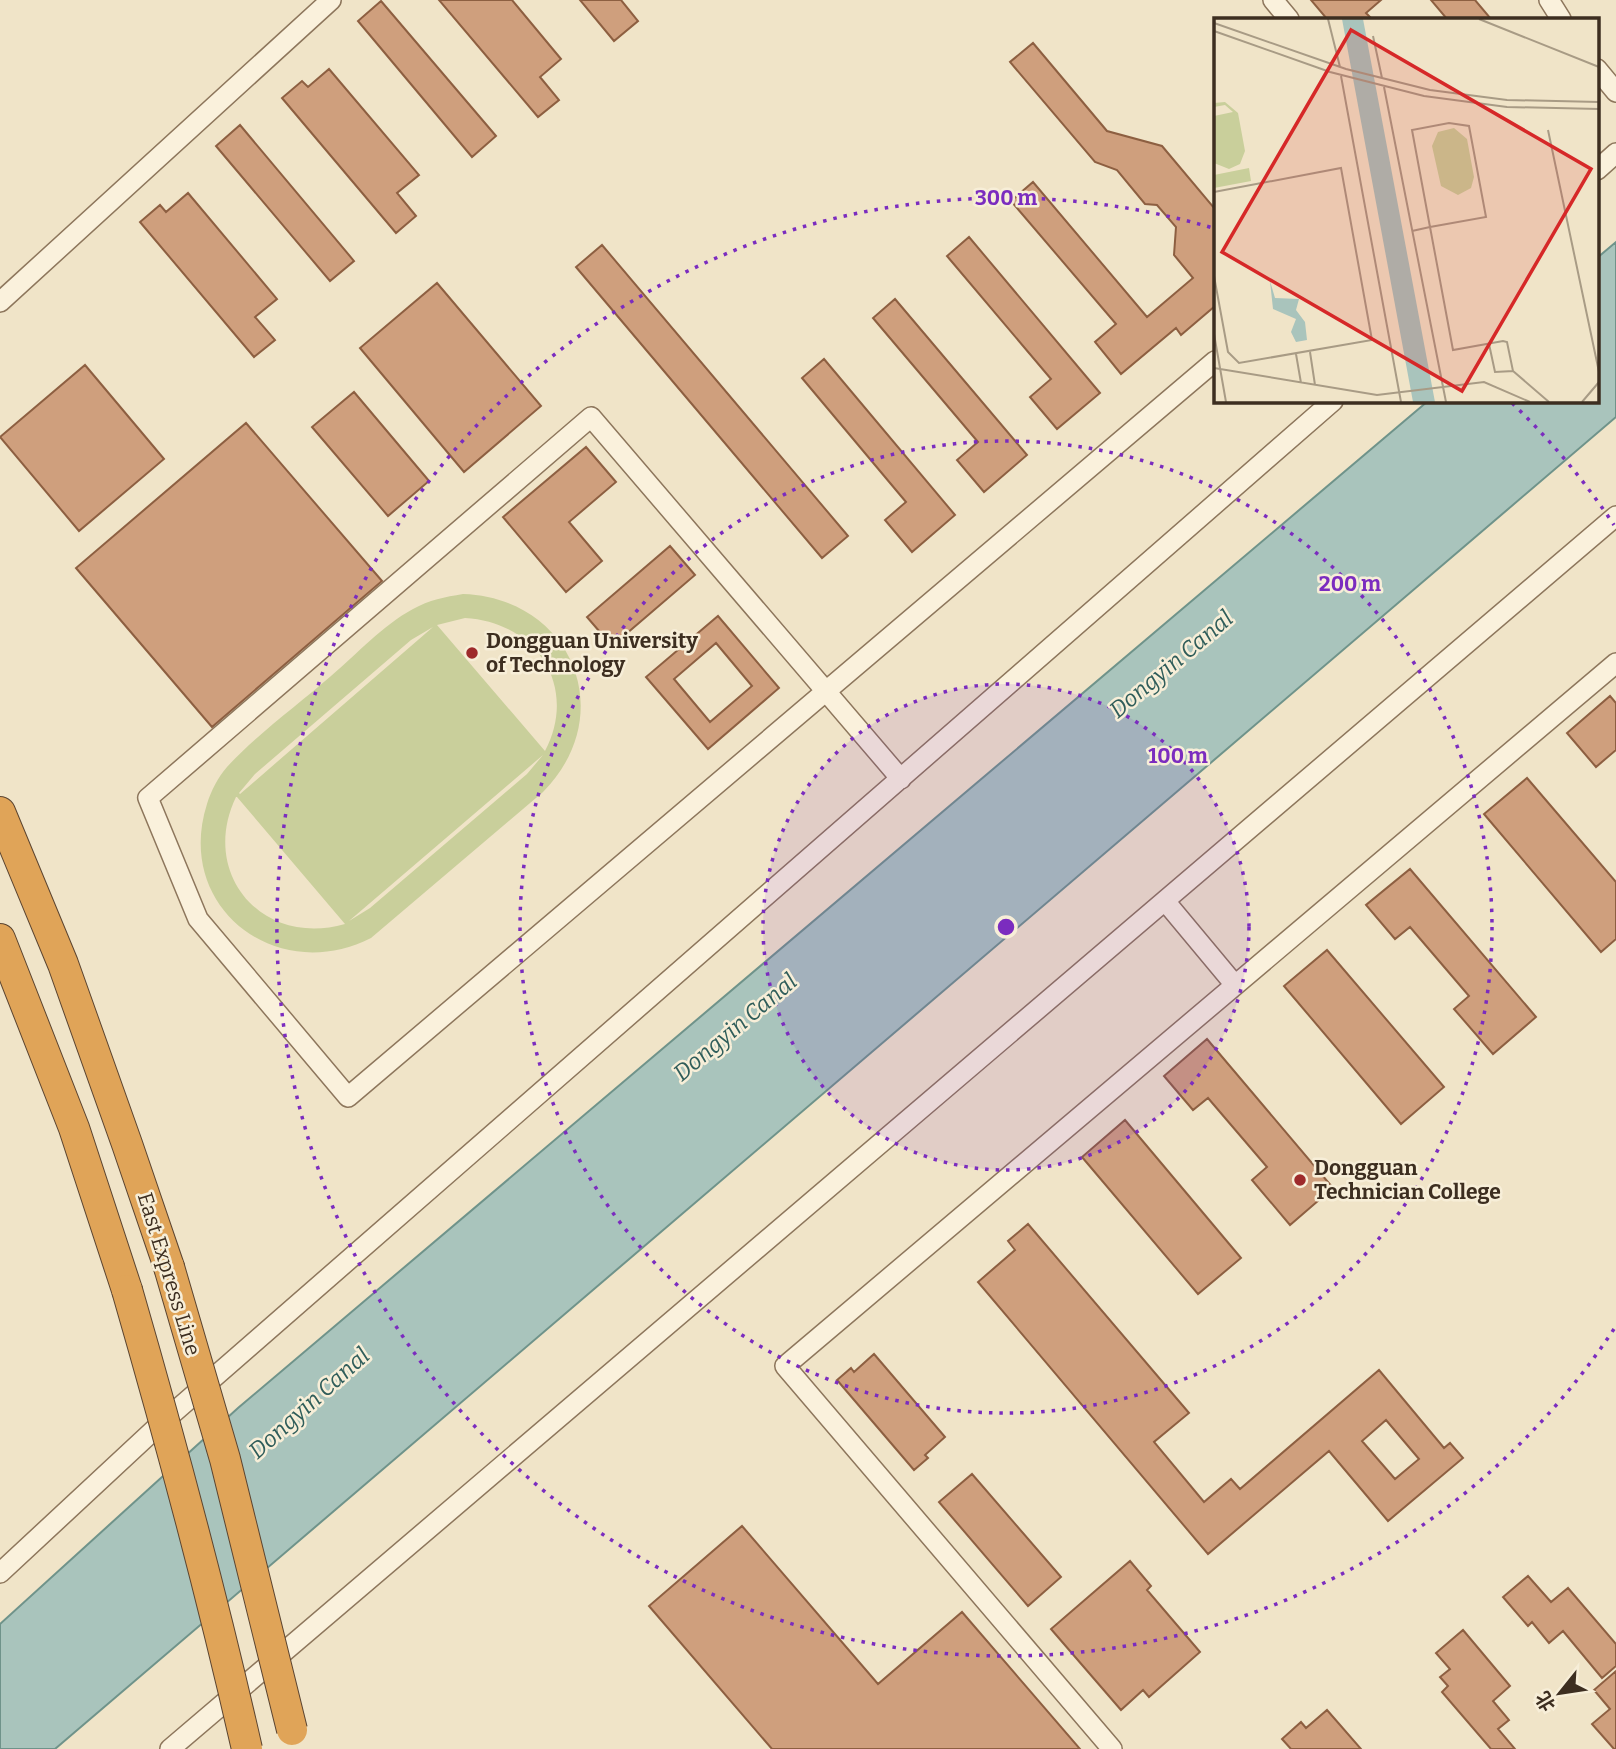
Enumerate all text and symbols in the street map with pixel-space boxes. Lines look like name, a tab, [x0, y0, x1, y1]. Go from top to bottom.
inset map	[1214, 18, 1598, 402]
text: 300 m	[975, 185, 1037, 211]
text: 200 m	[1319, 571, 1381, 597]
water label: Dongyin Canal	[1104, 604, 1238, 724]
place label: Dongguan University of Technology	[486, 628, 698, 678]
marker: Dongguan University of Technology	[464, 645, 480, 661]
text: 100 m	[1148, 743, 1208, 769]
centre of rings	[994, 915, 1018, 939]
water label: Dongyin Canal	[668, 967, 802, 1087]
place label: Dongguan Technician College	[1314, 1155, 1501, 1205]
marker: Dongguan Technician College	[1292, 1172, 1308, 1188]
street label: East Express Line	[132, 1189, 206, 1359]
water label: Dongyin Canal	[243, 1342, 375, 1464]
north arrow	[1525, 1658, 1595, 1728]
text: 北	[1531, 1687, 1560, 1715]

